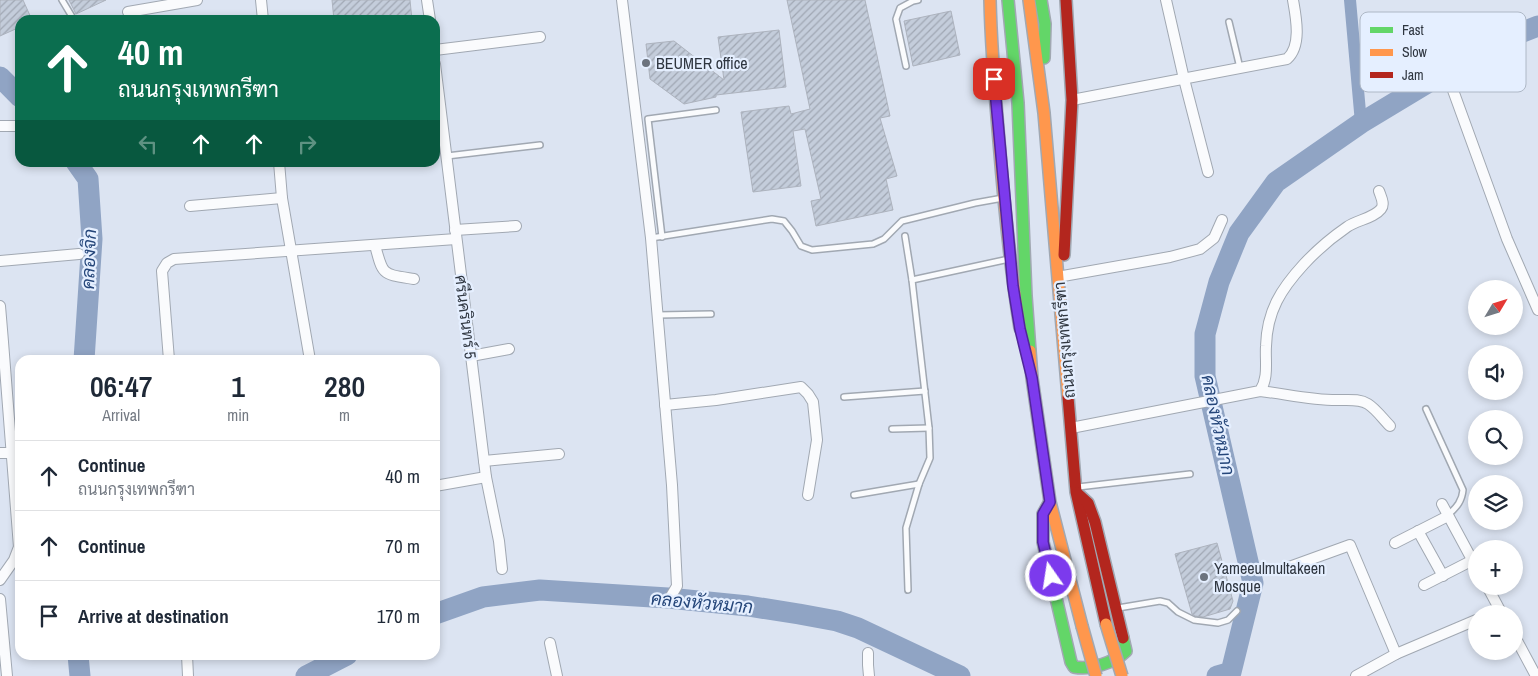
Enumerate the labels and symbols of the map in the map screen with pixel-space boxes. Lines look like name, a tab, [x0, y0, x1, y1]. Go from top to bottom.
legend	[1360, 12, 1526, 92]
text: Fast	[1402, 21, 1424, 39]
text: Slow	[1402, 43, 1428, 61]
place label: BEUMER office	[656, 52, 748, 74]
marker: BEUMER office	[640, 57, 652, 69]
pin	[973, 58, 1015, 100]
text: Jam	[1402, 66, 1424, 84]
water label: คลองจิก	[75, 228, 102, 290]
street label: ศรีนครินทร์ 5	[450, 274, 483, 360]
north arrow	[1468, 280, 1522, 335]
street label: ถนนกรุงเทพกรีฑา	[1048, 281, 1081, 399]
water label: คลองหัวหมาก	[1196, 372, 1241, 478]
position arrow	[1024, 549, 1076, 601]
place label: Yameeulmultakeen Mosque	[1214, 557, 1325, 597]
marker: Yameeulmultakeen Mosque	[1198, 571, 1210, 583]
water label: คลองหัวหมาก	[650, 586, 754, 619]

